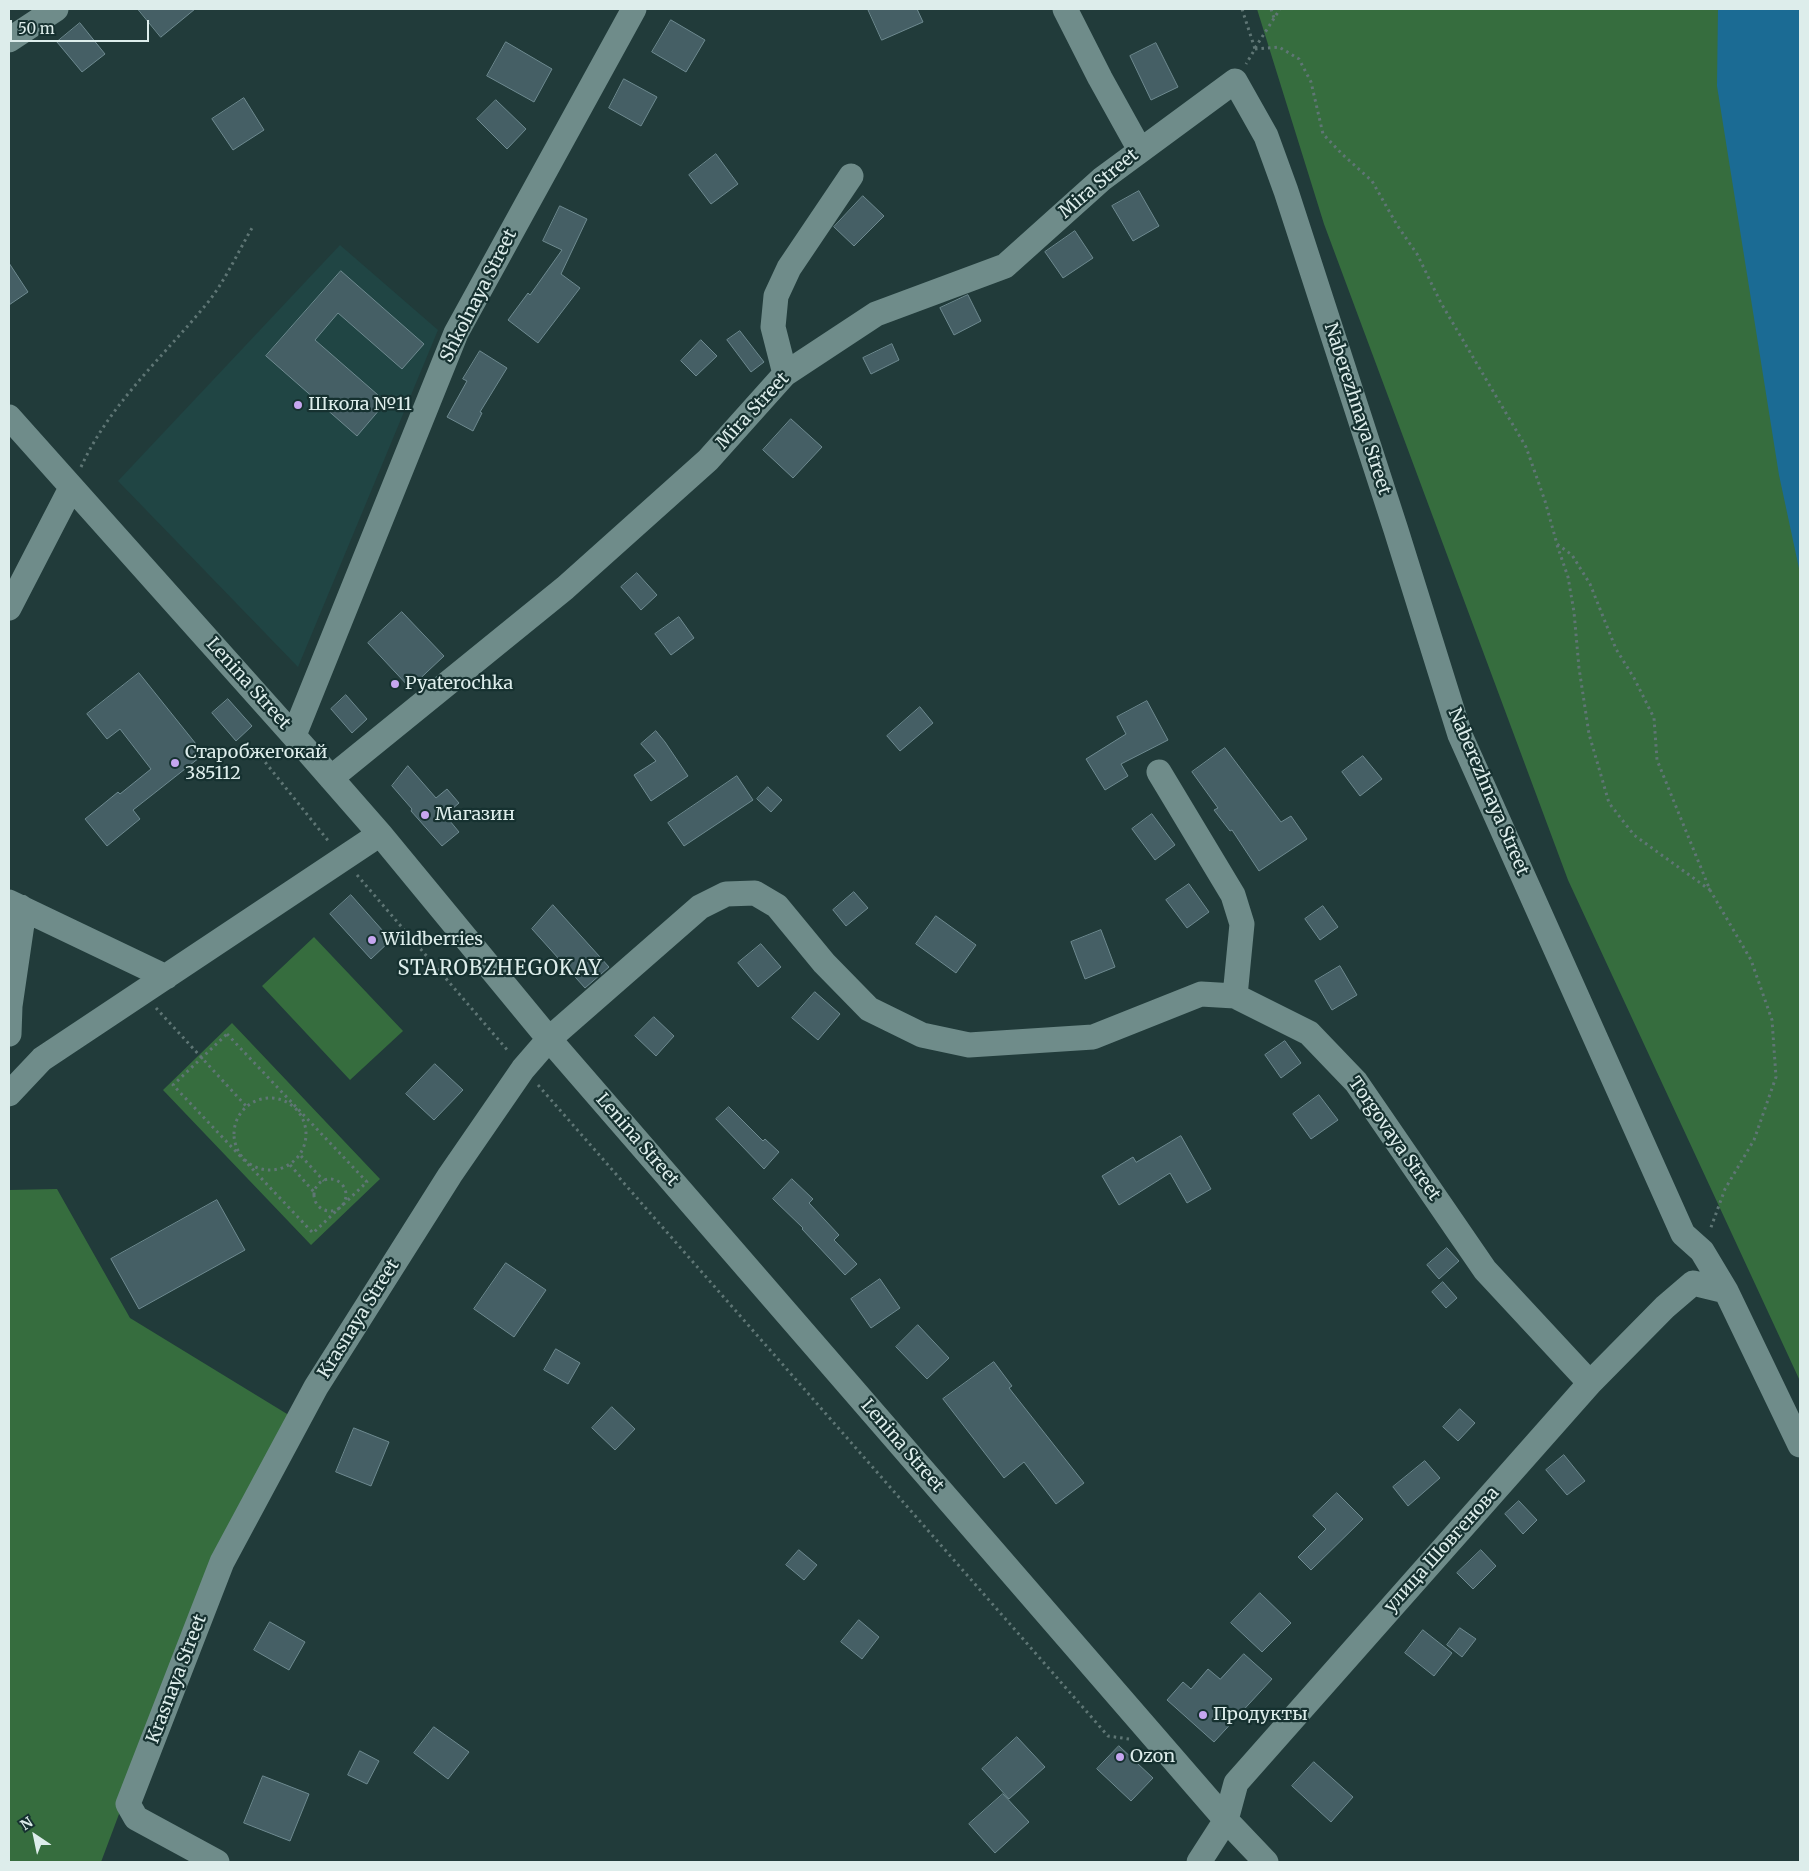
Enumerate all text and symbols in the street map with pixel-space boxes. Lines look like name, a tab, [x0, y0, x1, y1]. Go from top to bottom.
scale bar	[12, 10, 151, 42]
text: 50 m	[18, 19, 55, 38]
street label: Mira Street	[1055, 145, 1143, 223]
street label: Shkolnaya Street	[436, 226, 522, 366]
street label: Naberezhnaya Street	[1319, 320, 1395, 498]
street label: Mira Street	[712, 368, 794, 454]
place label: Школа №11	[308, 394, 412, 416]
marker: Школа №11	[292, 399, 304, 411]
street label: Lenina Street	[201, 634, 295, 734]
place label: Pyaterochka	[405, 673, 513, 695]
marker: Pyaterochka	[389, 678, 401, 690]
street label: Naberezhnaya Street	[1443, 705, 1533, 879]
place label: Старобжегокай 385112	[185, 742, 327, 784]
marker: Старобжегокай 385112	[169, 757, 181, 769]
place label: Магазин	[435, 804, 515, 826]
marker: Магазин	[419, 809, 431, 821]
place label: Wildberries	[382, 929, 483, 951]
marker: Wildberries	[366, 934, 378, 946]
district label: STAROBZHEGOKAY	[396, 957, 604, 981]
street label: Torgovaya Street	[1343, 1073, 1445, 1205]
street label: Lenina Street	[591, 1089, 683, 1191]
street label: Krasnaya Street	[314, 1256, 404, 1382]
street label: Lenina Street	[856, 1395, 948, 1497]
street label: улица Шовгенова	[1380, 1483, 1504, 1617]
street label: Krasnaya Street	[143, 1612, 211, 1746]
place label: Продукты	[1213, 1704, 1308, 1726]
marker: Продукты	[1197, 1709, 1209, 1721]
place label: Ozon	[1130, 1746, 1175, 1768]
marker: Ozon	[1114, 1751, 1126, 1763]
north arrow	[10, 1811, 60, 1861]
text: N	[17, 1813, 36, 1834]

